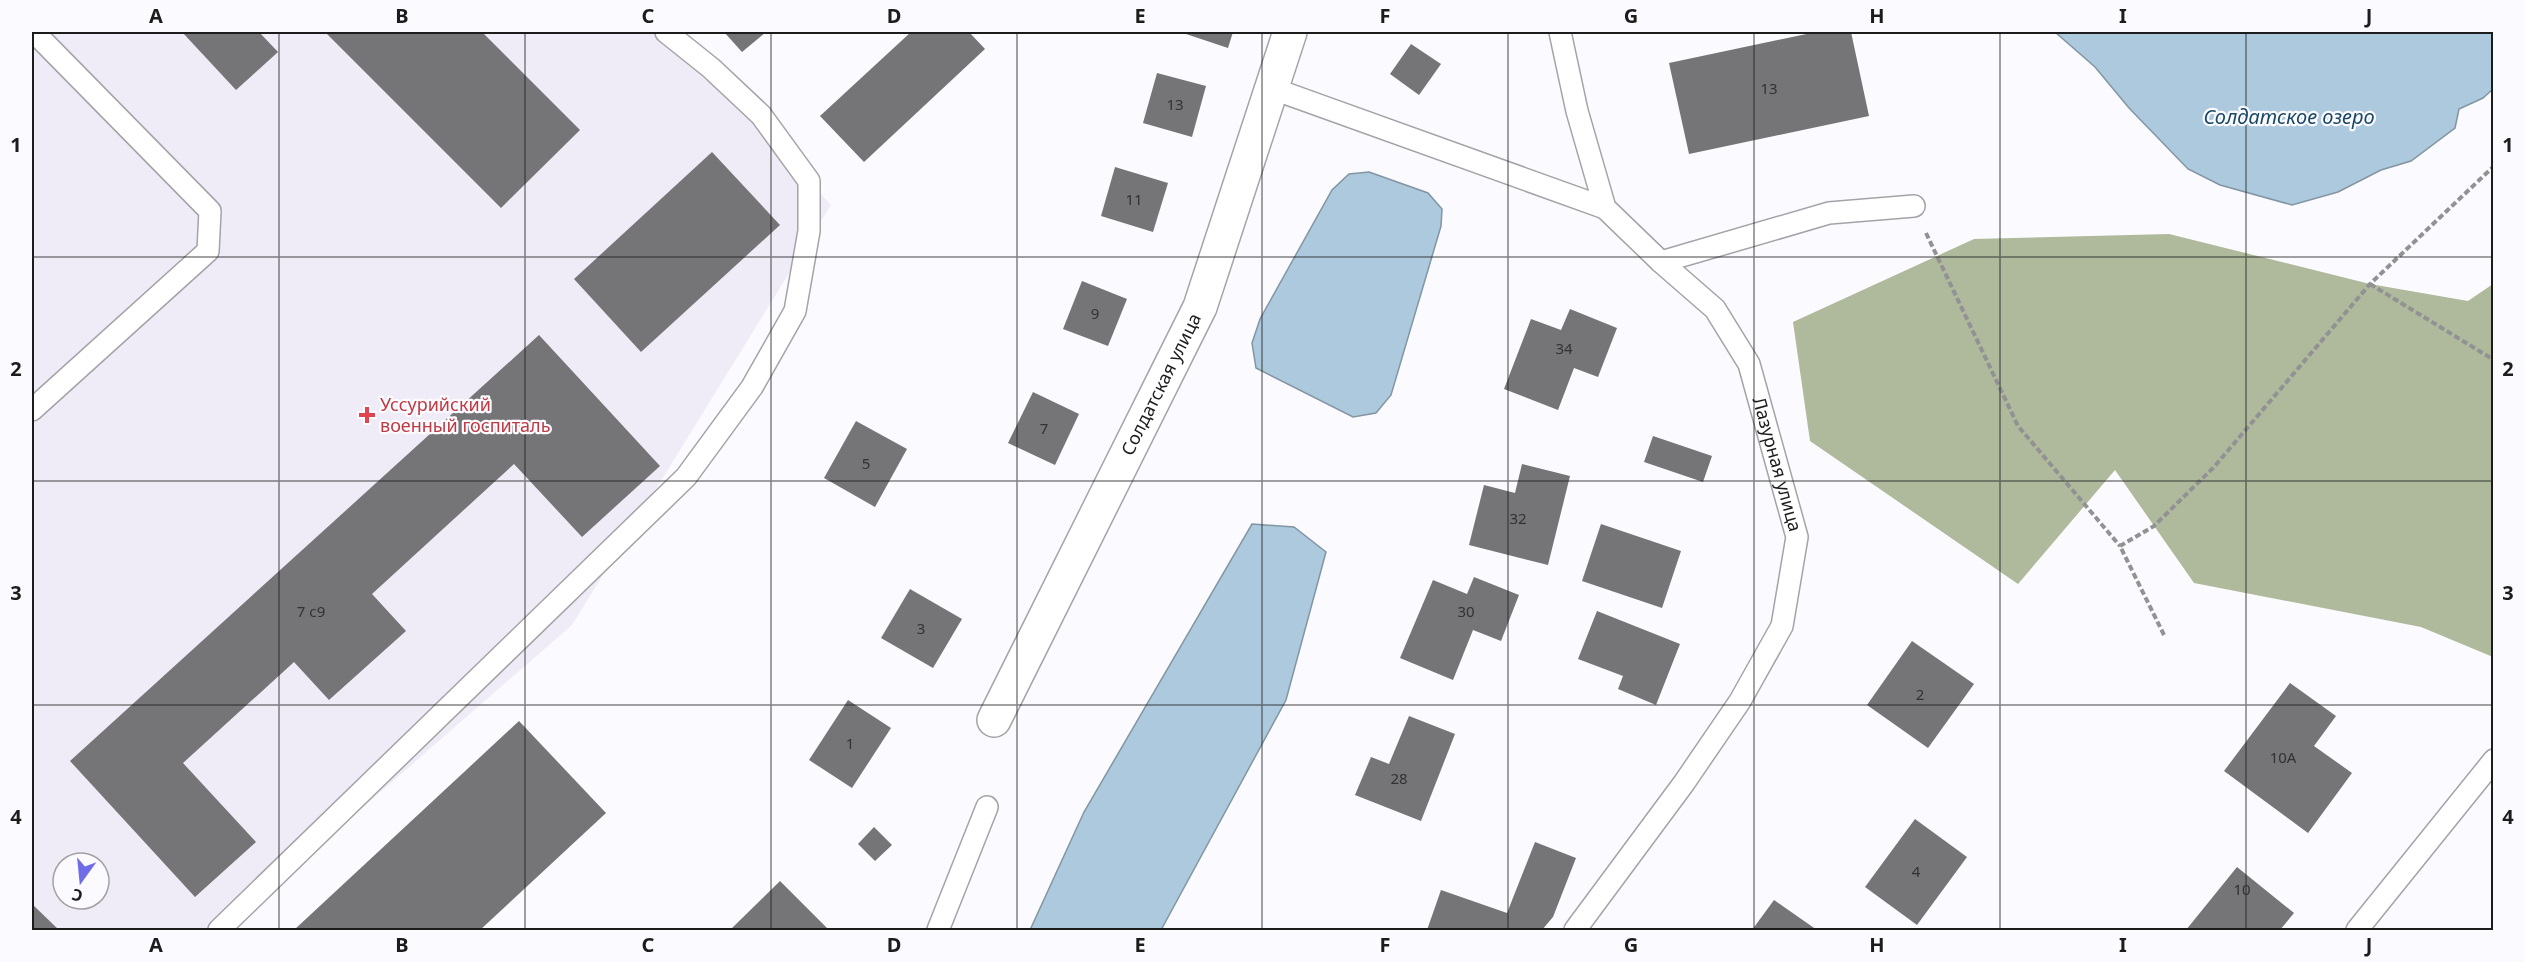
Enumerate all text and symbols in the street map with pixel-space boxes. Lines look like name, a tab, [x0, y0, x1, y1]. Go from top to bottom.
text: A	[149, 2, 163, 29]
text: B	[395, 2, 409, 29]
text: C	[642, 2, 655, 29]
text: D	[887, 2, 901, 29]
text: E	[1134, 2, 1146, 29]
text: F	[1380, 2, 1390, 29]
text: G	[1624, 2, 1638, 29]
text: H	[1869, 2, 1885, 29]
text: I	[2119, 2, 2127, 29]
text: J	[2364, 2, 2372, 29]
house number: 13	[1760, 78, 1778, 98]
house number: 13	[1166, 94, 1184, 114]
water label: Солдатское озеро	[2203, 103, 2375, 130]
text: 1	[10, 131, 22, 158]
text: 1	[2502, 131, 2514, 158]
house number: 11	[1125, 189, 1143, 209]
house number: 9	[1091, 303, 1099, 323]
street label: Солдатская улица	[1115, 309, 1206, 459]
house number: 34	[1555, 338, 1573, 358]
text: 2	[10, 355, 22, 382]
text: 2	[2502, 355, 2514, 382]
place label: Уссурийский военный госпиталь	[380, 392, 551, 437]
street label: Лазурная улица	[1748, 394, 1808, 534]
marker: Уссурийский военный госпиталь	[358, 406, 376, 424]
house number: 7	[1040, 418, 1048, 438]
house number: 5	[862, 453, 870, 473]
house number: 32	[1509, 508, 1527, 528]
text: 3	[10, 579, 22, 606]
text: 3	[2502, 579, 2514, 606]
house number: 7 с9	[297, 601, 325, 621]
house number: 30	[1457, 601, 1475, 621]
house number: 3	[917, 618, 925, 638]
house number: 2	[1916, 684, 1924, 704]
house number: 1	[846, 733, 854, 753]
house number: 10А	[2270, 747, 2297, 767]
house number: 28	[1390, 768, 1408, 788]
text: 4	[10, 803, 22, 830]
text: 4	[2502, 803, 2514, 830]
north arrow	[51, 851, 111, 911]
house number: 4	[1912, 861, 1921, 881]
house number: 10	[2233, 879, 2251, 899]
text: С	[69, 884, 85, 907]
text: A	[149, 931, 163, 958]
text: B	[395, 931, 409, 958]
text: C	[642, 931, 655, 958]
text: D	[887, 931, 901, 958]
text: E	[1134, 931, 1146, 958]
text: F	[1380, 931, 1390, 958]
text: G	[1624, 931, 1638, 958]
text: H	[1869, 931, 1885, 958]
text: I	[2119, 931, 2127, 958]
text: J	[2364, 931, 2372, 958]

